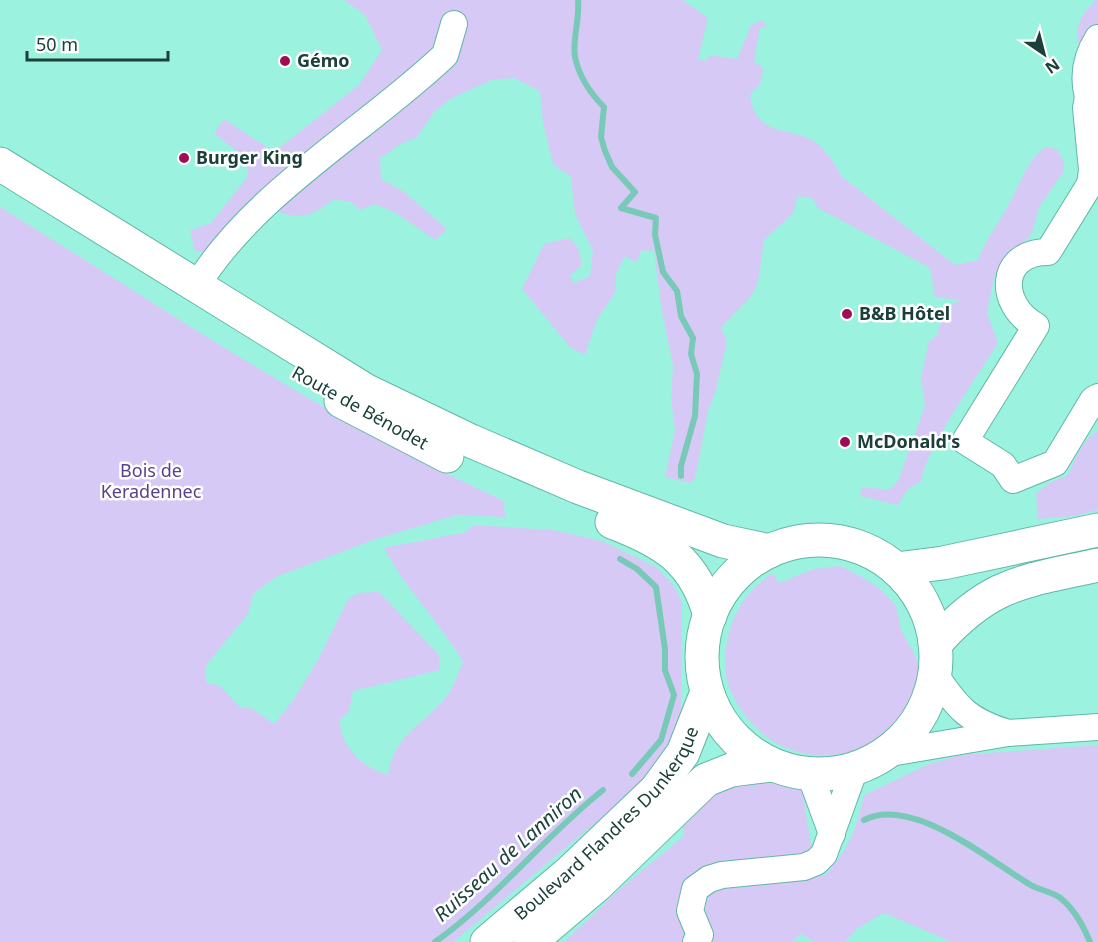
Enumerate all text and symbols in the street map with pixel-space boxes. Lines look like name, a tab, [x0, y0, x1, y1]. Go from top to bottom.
scale bar	[27, 24, 168, 62]
north arrow	[1014, 24, 1074, 84]
text: 50 m	[36, 32, 78, 56]
place label: Gémo	[297, 48, 350, 72]
marker: Gémo	[278, 54, 292, 68]
text: N	[1041, 54, 1064, 79]
place label: Burger King	[196, 145, 303, 169]
marker: Burger King	[177, 151, 191, 165]
place label: B&B Hôtel	[859, 301, 950, 325]
marker: B&B Hôtel	[840, 307, 854, 321]
street label: Route de Bénodet	[288, 360, 433, 455]
place label: McDonald's	[857, 429, 960, 453]
marker: McDonald's	[838, 435, 852, 449]
park label: Bois de Keradennec	[101, 458, 202, 503]
street label: Boulevard Flandres Dunkerque	[508, 722, 703, 925]
water label: Ruisseau de Lanniron	[428, 780, 587, 927]

